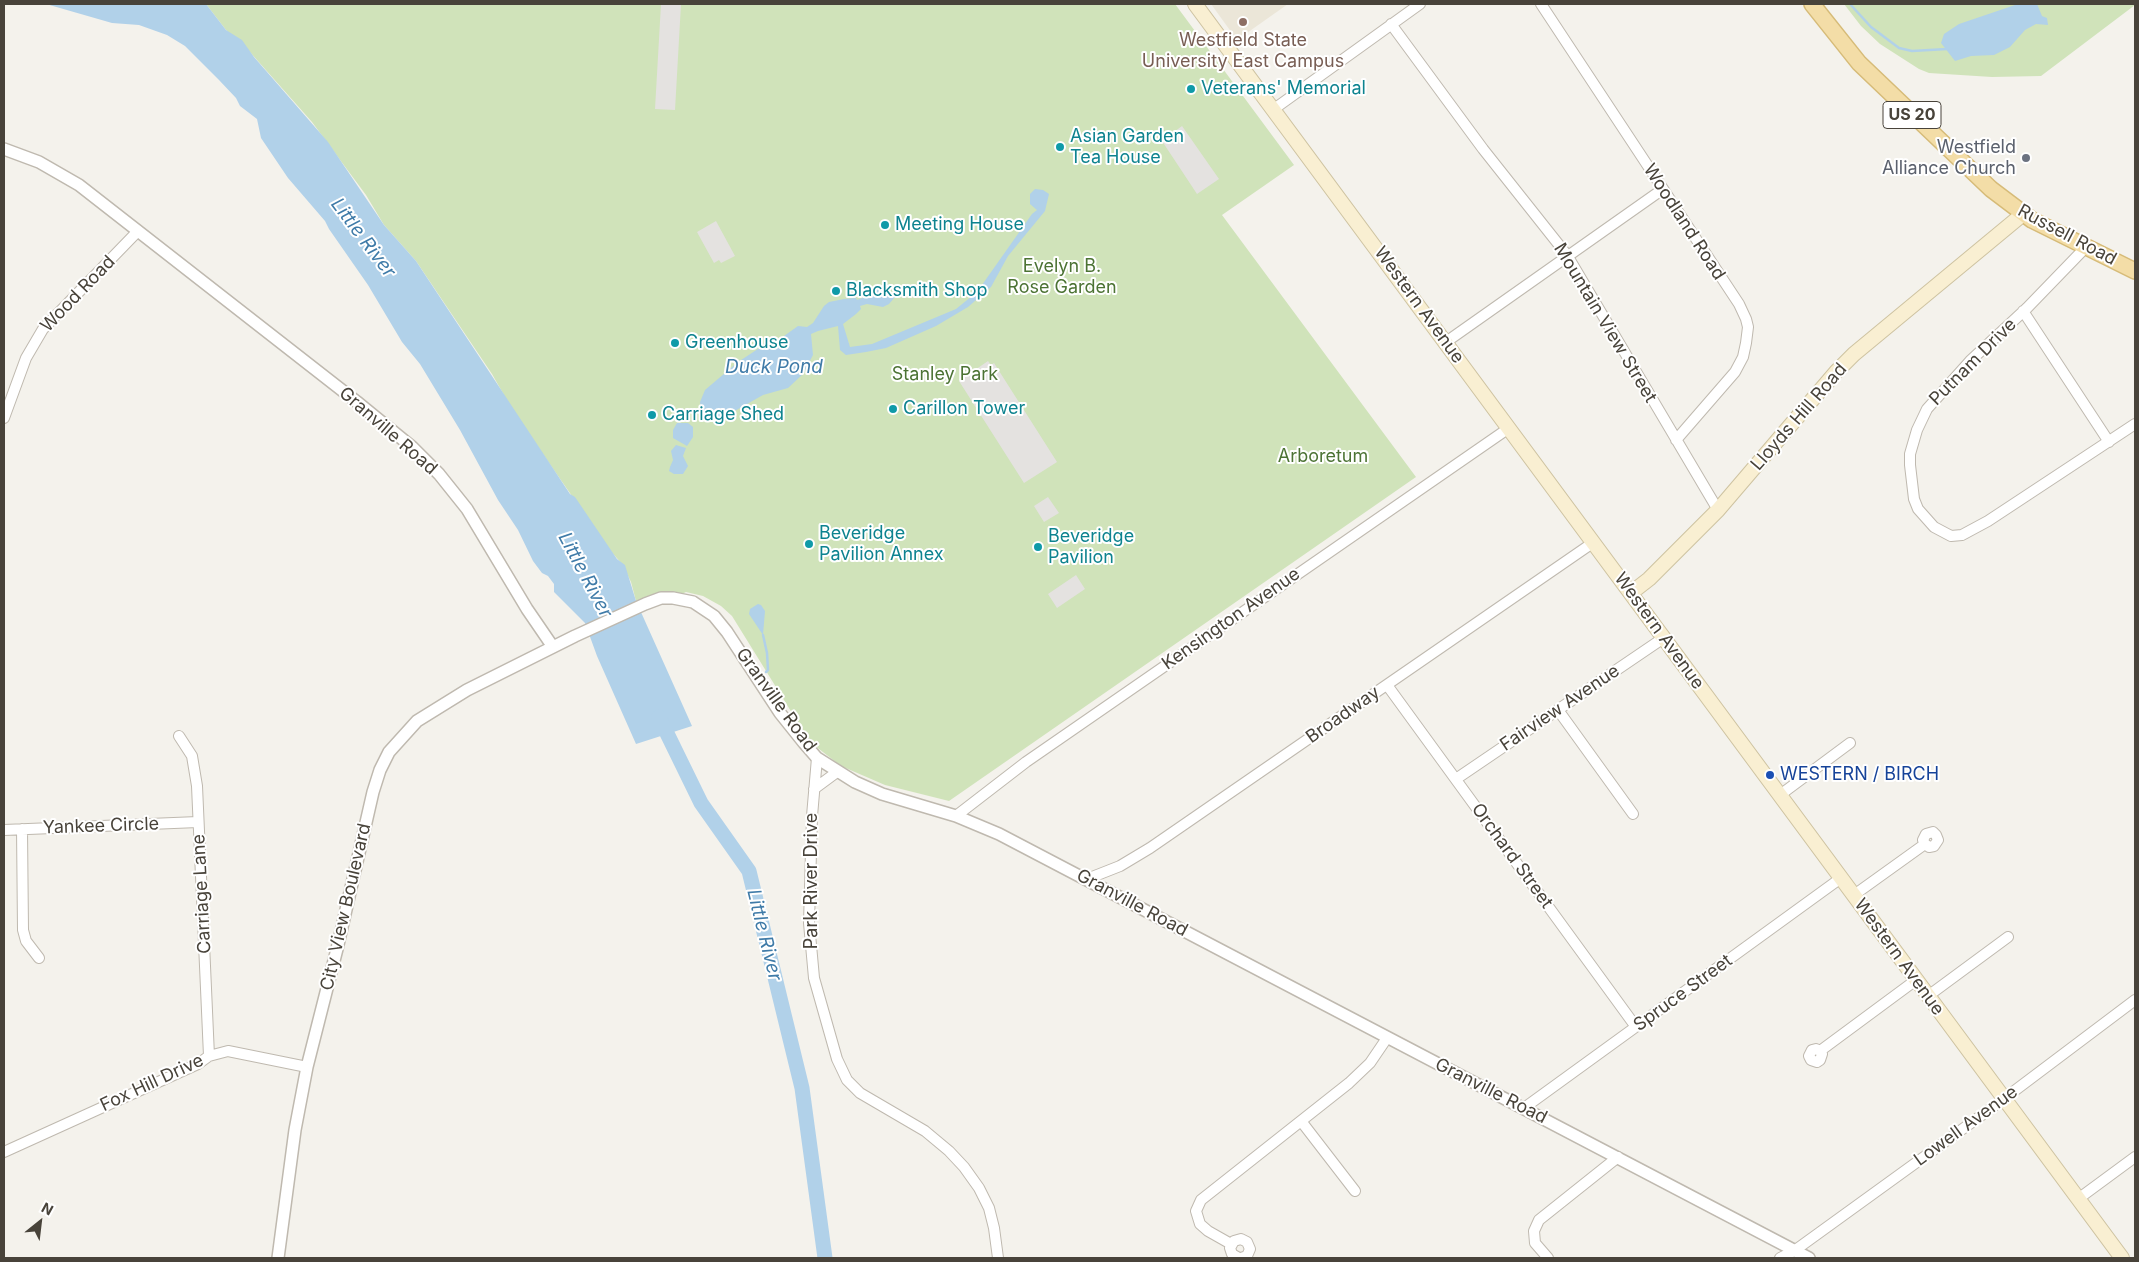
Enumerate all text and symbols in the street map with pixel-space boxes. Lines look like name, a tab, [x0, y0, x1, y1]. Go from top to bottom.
marker: Westfield State University East Campus	[1237, 16, 1249, 28]
place label: Westfield State University East Campus	[1142, 30, 1344, 72]
place label: Veterans' Memorial	[1201, 78, 1366, 100]
marker: Veterans' Memorial	[1185, 83, 1197, 95]
road number: US 20	[1883, 102, 1941, 128]
place label: Asian Garden Tea House	[1070, 126, 1184, 168]
place label: Westfield Alliance Church	[1882, 137, 2016, 180]
marker: Asian Garden Tea House	[1054, 141, 1066, 153]
marker: Westfield Alliance Church	[2020, 152, 2032, 164]
street label: Woodland Road	[1638, 160, 1730, 284]
water label: Little River	[326, 194, 400, 282]
street label: Russell Road	[2014, 200, 2120, 270]
place label: Meeting House	[895, 214, 1024, 236]
marker: Meeting House	[879, 219, 891, 231]
street label: Mountain View Street	[1549, 239, 1661, 407]
street label: Western Avenue	[1369, 242, 1469, 368]
street label: Wood Road	[36, 251, 120, 337]
park label: Evelyn B. Rose Garden	[1007, 256, 1117, 298]
place label: Blacksmith Shop	[846, 280, 988, 302]
marker: Blacksmith Shop	[830, 285, 842, 297]
street label: Putnam Drive	[1925, 314, 2021, 410]
place label: Greenhouse	[685, 332, 789, 354]
marker: Greenhouse	[669, 337, 681, 349]
water label: Duck Pond	[725, 356, 823, 378]
street label: Lloyds Hill Road	[1746, 359, 1852, 475]
park label: Stanley Park	[892, 364, 998, 386]
street label: Granville Road	[335, 383, 441, 479]
place label: Carillon Tower	[903, 398, 1025, 420]
marker: Carillon Tower	[887, 403, 899, 415]
place label: Carriage Shed	[662, 404, 784, 426]
marker: Carriage Shed	[646, 409, 658, 421]
park label: Arboretum	[1278, 446, 1368, 468]
place label: Beveridge Pavilion Annex	[819, 523, 944, 566]
place label: Beveridge Pavilion	[1048, 526, 1134, 568]
water label: Little River	[553, 528, 617, 622]
marker: Beveridge Pavilion Annex	[803, 538, 815, 550]
marker: Beveridge Pavilion	[1032, 541, 1044, 553]
street label: Kensington Avenue	[1158, 563, 1304, 675]
street label: Western Avenue	[1609, 568, 1709, 694]
street label: Granville Road	[731, 644, 821, 756]
street label: Fairview Avenue	[1496, 660, 1624, 756]
street label: Broadway	[1302, 682, 1384, 748]
place label: WESTERN / BIRCH	[1780, 764, 1939, 786]
marker: WESTERN / BIRCH	[1764, 769, 1776, 781]
street label: Orchard Street	[1467, 799, 1557, 913]
street label: Yankee Circle	[42, 813, 160, 839]
street label: Park River Drive	[801, 813, 823, 949]
street label: City View Boulevard	[316, 821, 376, 993]
street label: Carriage Lane	[188, 834, 216, 954]
street label: Granville Road	[1073, 865, 1191, 941]
water label: Little River	[742, 887, 786, 983]
street label: Western Avenue	[1849, 894, 1949, 1020]
street label: Spruce Street	[1629, 950, 1737, 1036]
street label: Fox Hill Drive	[97, 1050, 207, 1116]
street label: Granville Road	[1431, 1053, 1551, 1129]
street label: Lowell Avenue	[1910, 1081, 2022, 1171]
north arrow	[15, 1197, 65, 1247]
text: N	[39, 1198, 56, 1218]

